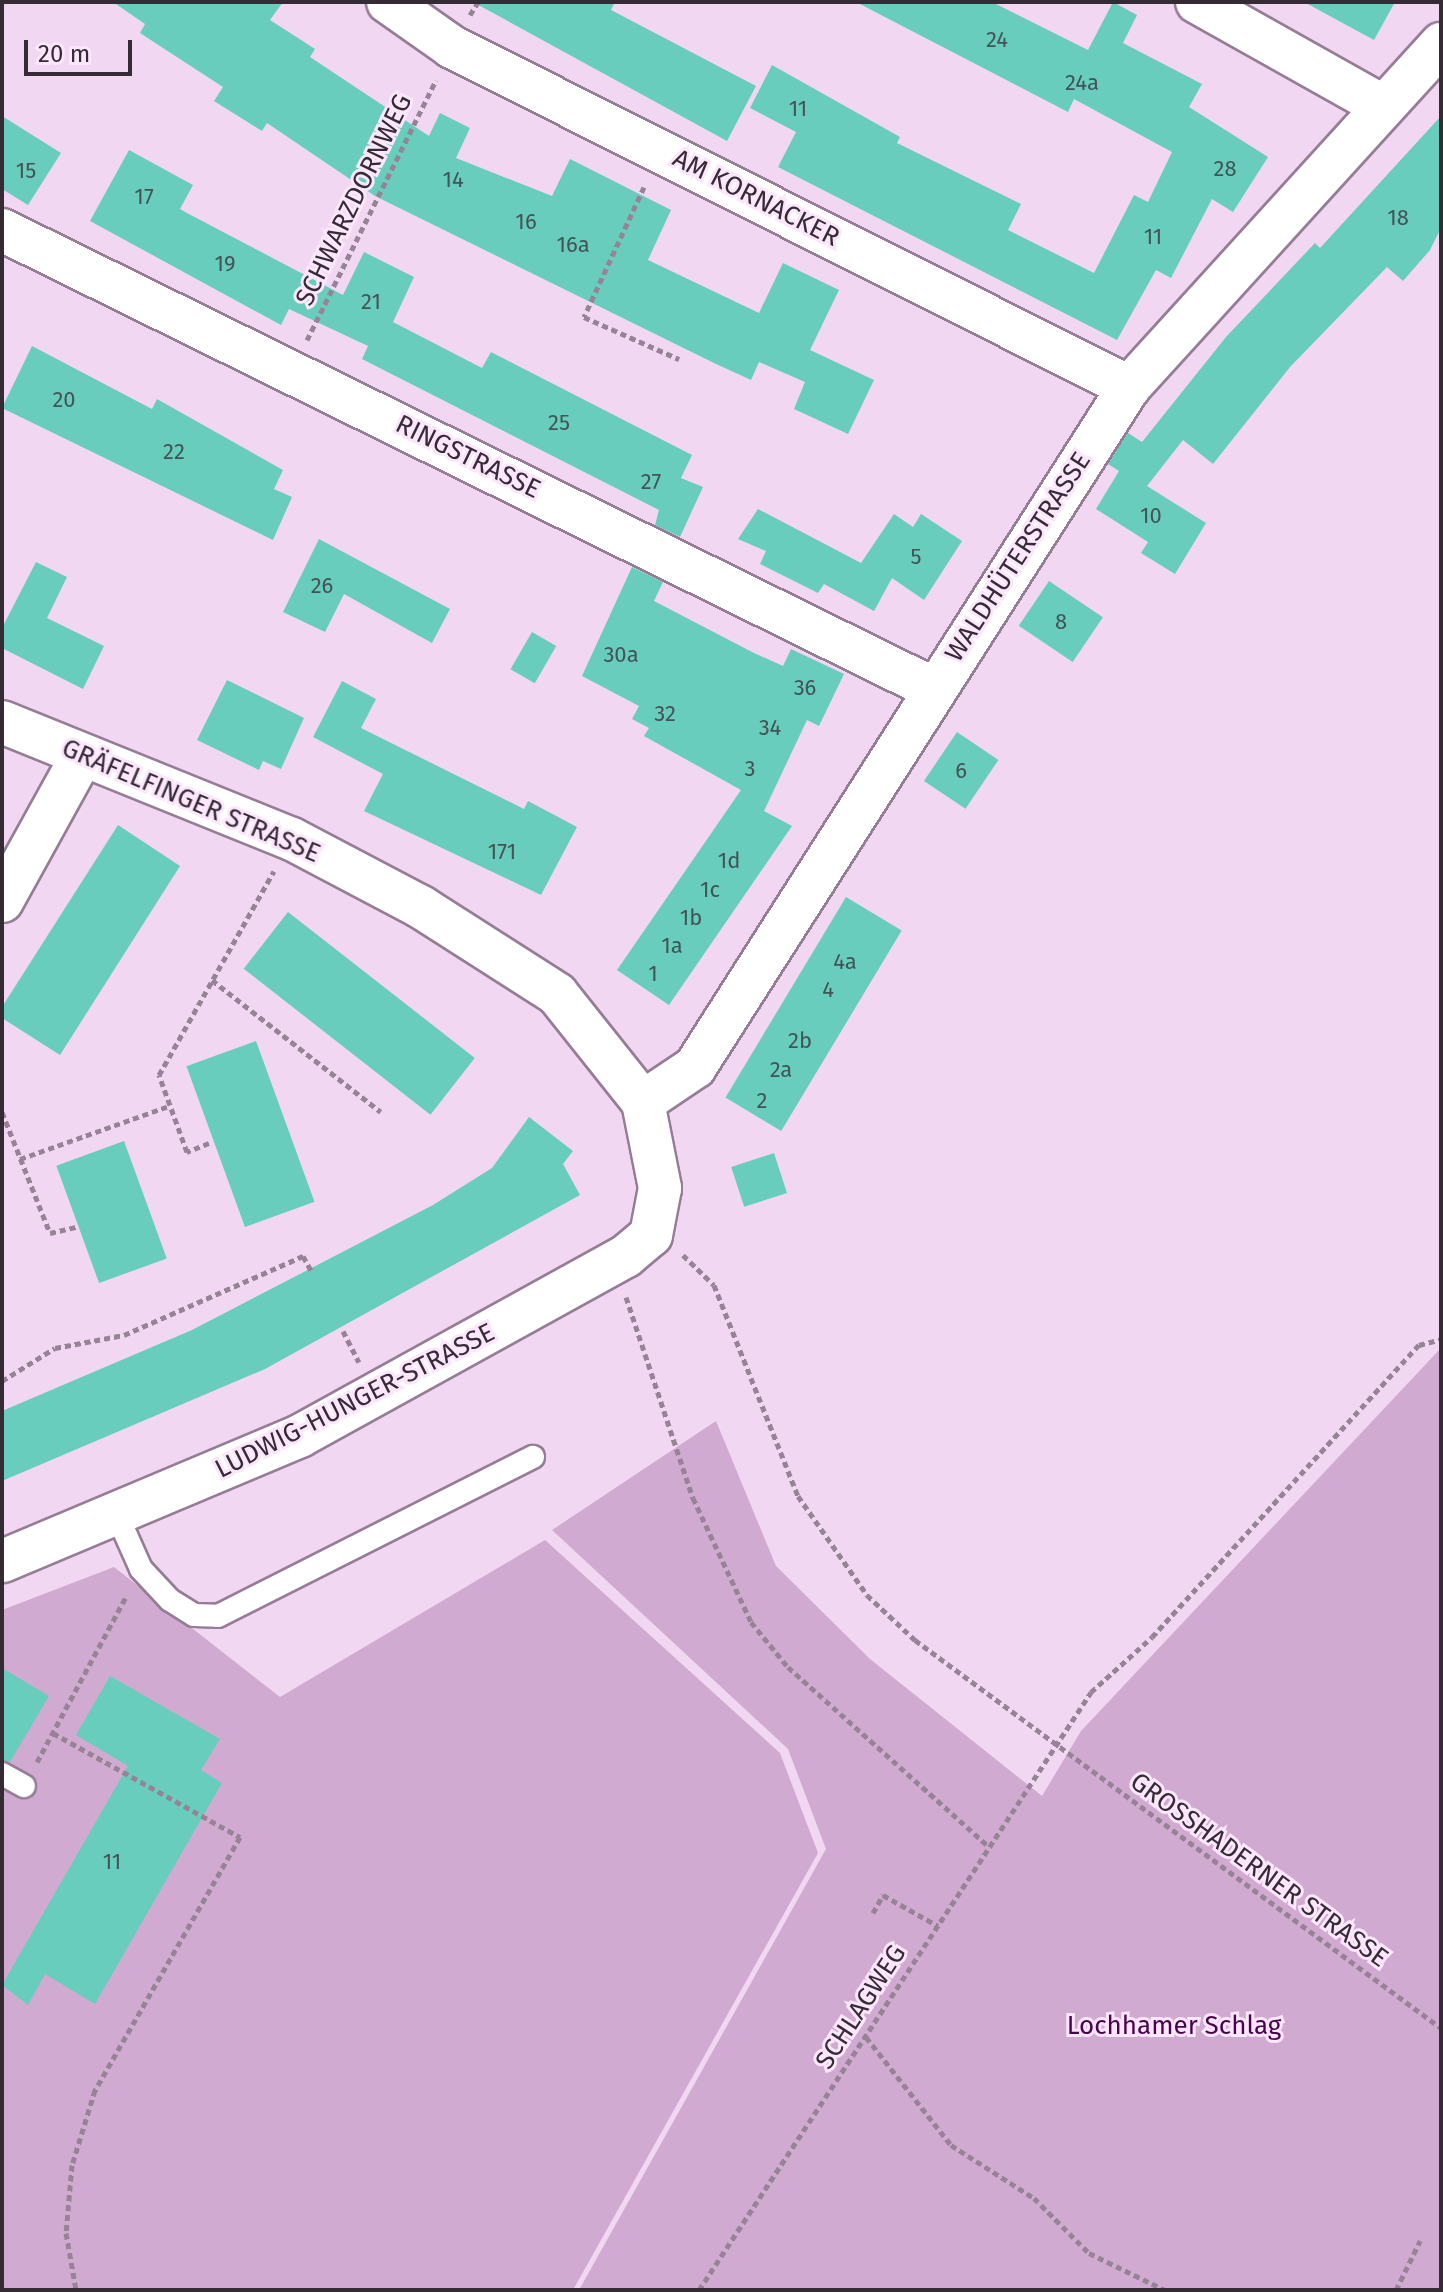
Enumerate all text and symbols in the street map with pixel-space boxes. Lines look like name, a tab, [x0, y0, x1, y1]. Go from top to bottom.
scale bar	[28, 24, 136, 74]
house number: 24	[986, 27, 1008, 53]
text: 20 m	[38, 40, 90, 68]
house number: 24a	[1065, 70, 1099, 96]
street label: SCHWARZDORNWEG	[289, 89, 419, 311]
house number: 11	[789, 96, 807, 122]
street label: AM KORNACKER	[668, 143, 844, 253]
house number: 28	[1213, 156, 1237, 182]
house number: 15	[16, 158, 36, 184]
house number: 14	[442, 167, 464, 193]
house number: 17	[134, 184, 154, 210]
house number: 18	[1387, 205, 1409, 231]
house number: 16	[515, 209, 537, 235]
house number: 11	[1144, 224, 1162, 250]
house number: 16a	[556, 232, 590, 258]
house number: 19	[214, 251, 236, 277]
house number: 21	[361, 289, 381, 315]
house number: 20	[52, 387, 76, 413]
street label: RINGSTRASSE	[391, 409, 545, 505]
house number: 25	[548, 410, 570, 436]
house number: 22	[163, 439, 185, 465]
street label: WALDHÜTERSTRASSE	[939, 446, 1097, 668]
house number: 27	[641, 469, 661, 495]
house number: 10	[1140, 503, 1162, 529]
house number: 5	[910, 544, 922, 570]
house number: 26	[311, 573, 333, 599]
house number: 8	[1055, 609, 1067, 635]
house number: 30a	[603, 642, 639, 668]
house number: 36	[794, 675, 816, 701]
house number: 32	[654, 701, 676, 727]
house number: 34	[759, 715, 781, 741]
street label: GRÄFELFINGER STRASSE	[57, 732, 325, 870]
house number: 3	[745, 756, 755, 782]
house number: 6	[955, 758, 967, 784]
house number: 171	[488, 839, 516, 865]
house number: 1d	[718, 848, 740, 874]
house number: 1c	[700, 877, 720, 903]
house number: 1b	[680, 905, 702, 931]
house number: 1a	[661, 933, 683, 959]
house number: 4a	[833, 949, 857, 975]
house number: 1	[648, 961, 658, 987]
house number: 4	[822, 977, 834, 1003]
house number: 2b	[788, 1028, 812, 1054]
house number: 2a	[770, 1057, 792, 1083]
house number: 2	[757, 1088, 767, 1114]
street label: LUDWIG-HUNGER-STRASSE	[210, 1317, 500, 1485]
street label: GROSSHADERNER STRASSE	[1124, 1766, 1394, 1974]
house number: 11	[103, 1849, 121, 1875]
street label: SCHLAGWEG	[809, 1939, 913, 2075]
park label: Lochhamer Schlag	[1067, 2010, 1281, 2042]

